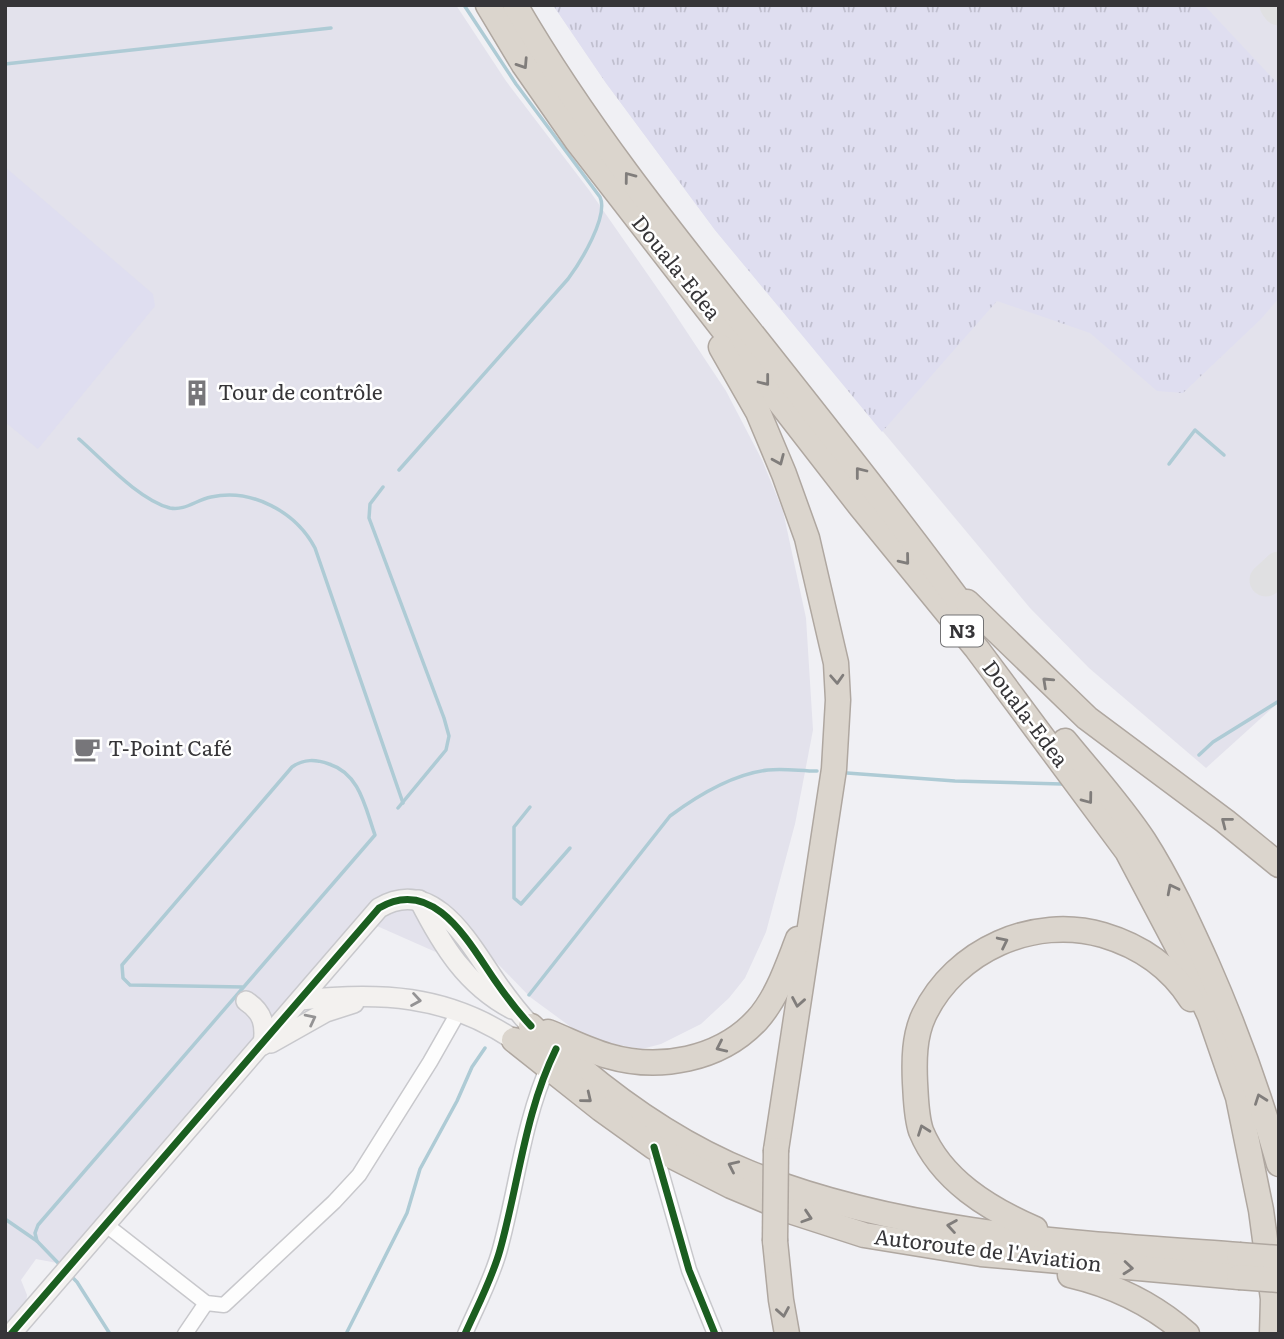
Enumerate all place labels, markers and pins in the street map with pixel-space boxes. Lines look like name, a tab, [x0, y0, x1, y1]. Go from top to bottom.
place label: Tour de contrôle	[218, 375, 383, 406]
building icon: Tour de contrôle	[182, 378, 212, 408]
place label: T-Point Café	[108, 731, 232, 762]
cafe icon: T-Point Café	[72, 734, 102, 764]

